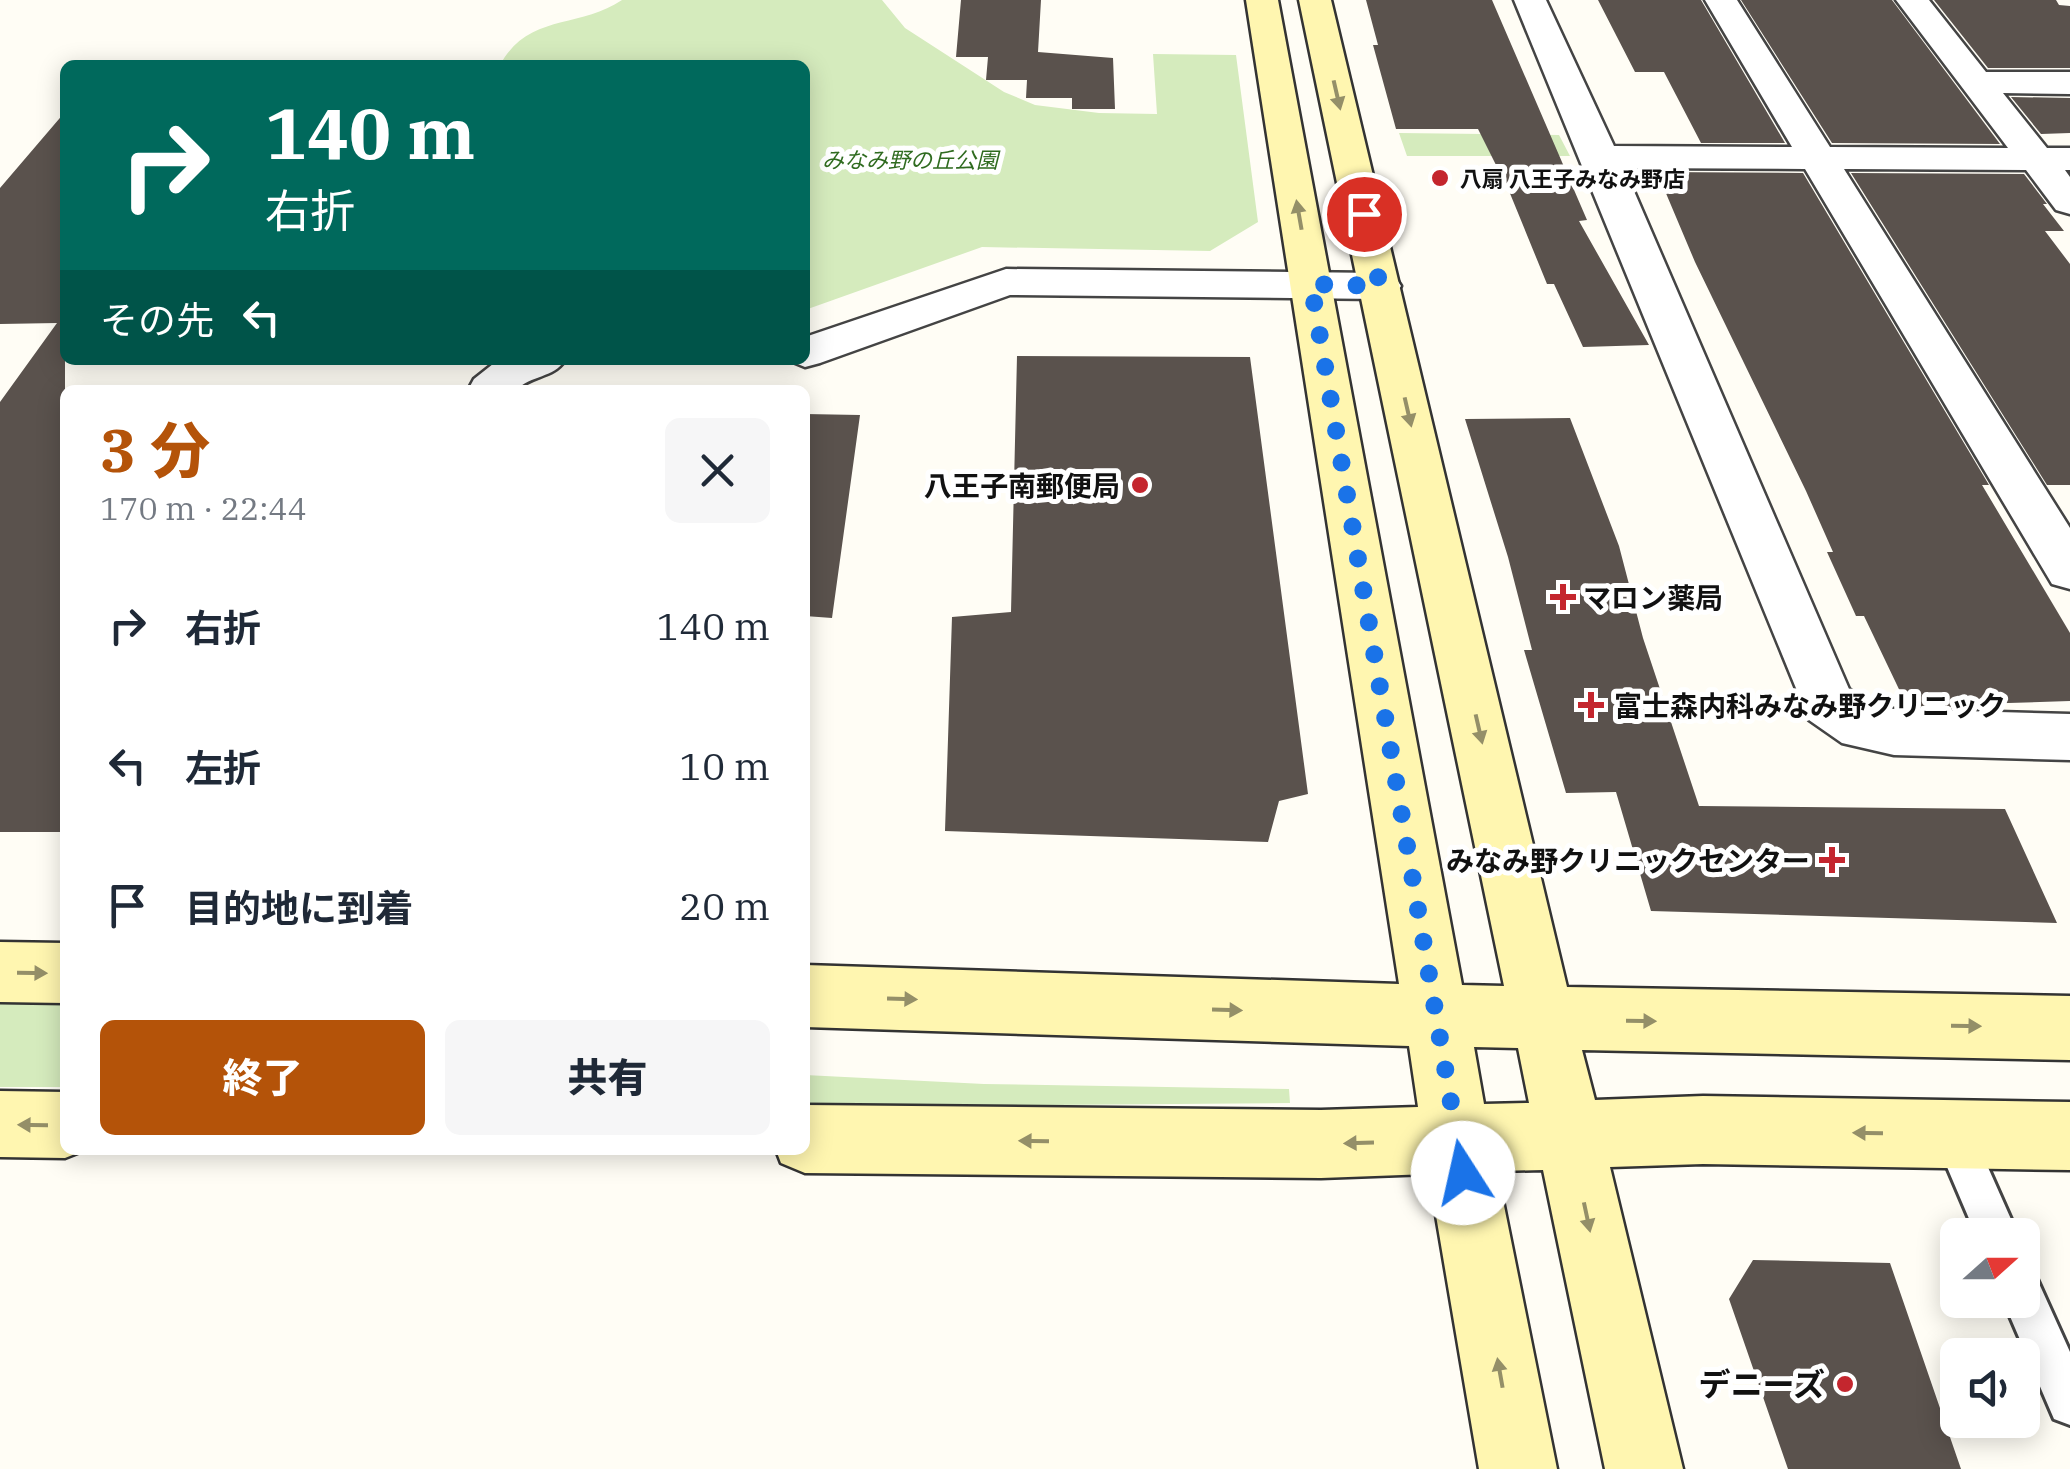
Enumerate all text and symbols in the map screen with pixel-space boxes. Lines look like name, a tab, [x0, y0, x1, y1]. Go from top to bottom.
one-way arrow	[1330, 80, 1345, 111]
text: 140 m	[265, 87, 475, 178]
icon: right	[100, 100, 230, 230]
park label: みなみ野の丘公園	[822, 145, 1001, 174]
place label: 八扇 八王子みなみ野店	[1460, 164, 1685, 193]
marker: 八扇 八王子みなみ野店	[1429, 167, 1451, 189]
pin	[1322, 172, 1407, 257]
text: 右折	[265, 181, 355, 239]
icon: arrive	[1337, 187, 1392, 242]
one-way arrow	[1291, 198, 1306, 230]
icon: left	[234, 290, 289, 345]
text: その先	[100, 295, 214, 344]
one-way arrow	[1401, 397, 1416, 428]
text: 3 分	[100, 410, 210, 489]
button: close	[665, 418, 770, 523]
place label: 八王子南郵便局	[924, 467, 1120, 504]
marker: 八王子南郵便局	[1129, 474, 1151, 496]
text: 170 m · 22:44	[100, 487, 307, 529]
place label: マロン薬局	[1583, 579, 1723, 616]
marker: マロン薬局	[1552, 586, 1574, 608]
icon: right	[100, 598, 155, 653]
text: 140 m	[657, 601, 770, 650]
text: 右折	[185, 603, 261, 652]
place label: 富士森内科みなみ野クリニック	[1614, 687, 2006, 724]
marker: 富士森内科みなみ野クリニック	[1578, 692, 1604, 718]
one-way arrow	[1471, 714, 1487, 745]
icon: left	[100, 738, 155, 793]
text: 10 m	[679, 741, 770, 790]
text: 左折	[185, 743, 261, 792]
place label: みなみ野クリニックセンター	[1446, 842, 1810, 879]
marker: みなみ野クリニックセンター	[1819, 847, 1845, 873]
icon: arrive	[100, 878, 155, 933]
text: 20 m	[679, 881, 770, 930]
text: 目的地に到着	[185, 883, 413, 932]
one-way arrow	[17, 965, 49, 981]
one-way arrow	[887, 991, 919, 1007]
one-way arrow	[1212, 1003, 1244, 1019]
one-way arrow	[1625, 1014, 1657, 1030]
one-way arrow	[1950, 1019, 1982, 1035]
button: 終了	[100, 1020, 425, 1135]
button: 共有	[445, 1020, 770, 1135]
one-way arrow	[16, 1116, 48, 1132]
position arrow	[1411, 1121, 1515, 1225]
one-way arrow	[1851, 1124, 1883, 1140]
one-way arrow	[1018, 1133, 1050, 1149]
one-way arrow	[1343, 1135, 1375, 1151]
one-way arrow	[1580, 1202, 1596, 1233]
north arrow	[1940, 1218, 2040, 1318]
map controls	[1940, 1218, 2040, 1438]
button: sound	[1940, 1338, 2040, 1438]
one-way arrow	[1492, 1357, 1507, 1388]
place label: デニーズ	[1699, 1363, 1825, 1405]
marker: デニーズ	[1834, 1373, 1856, 1395]

